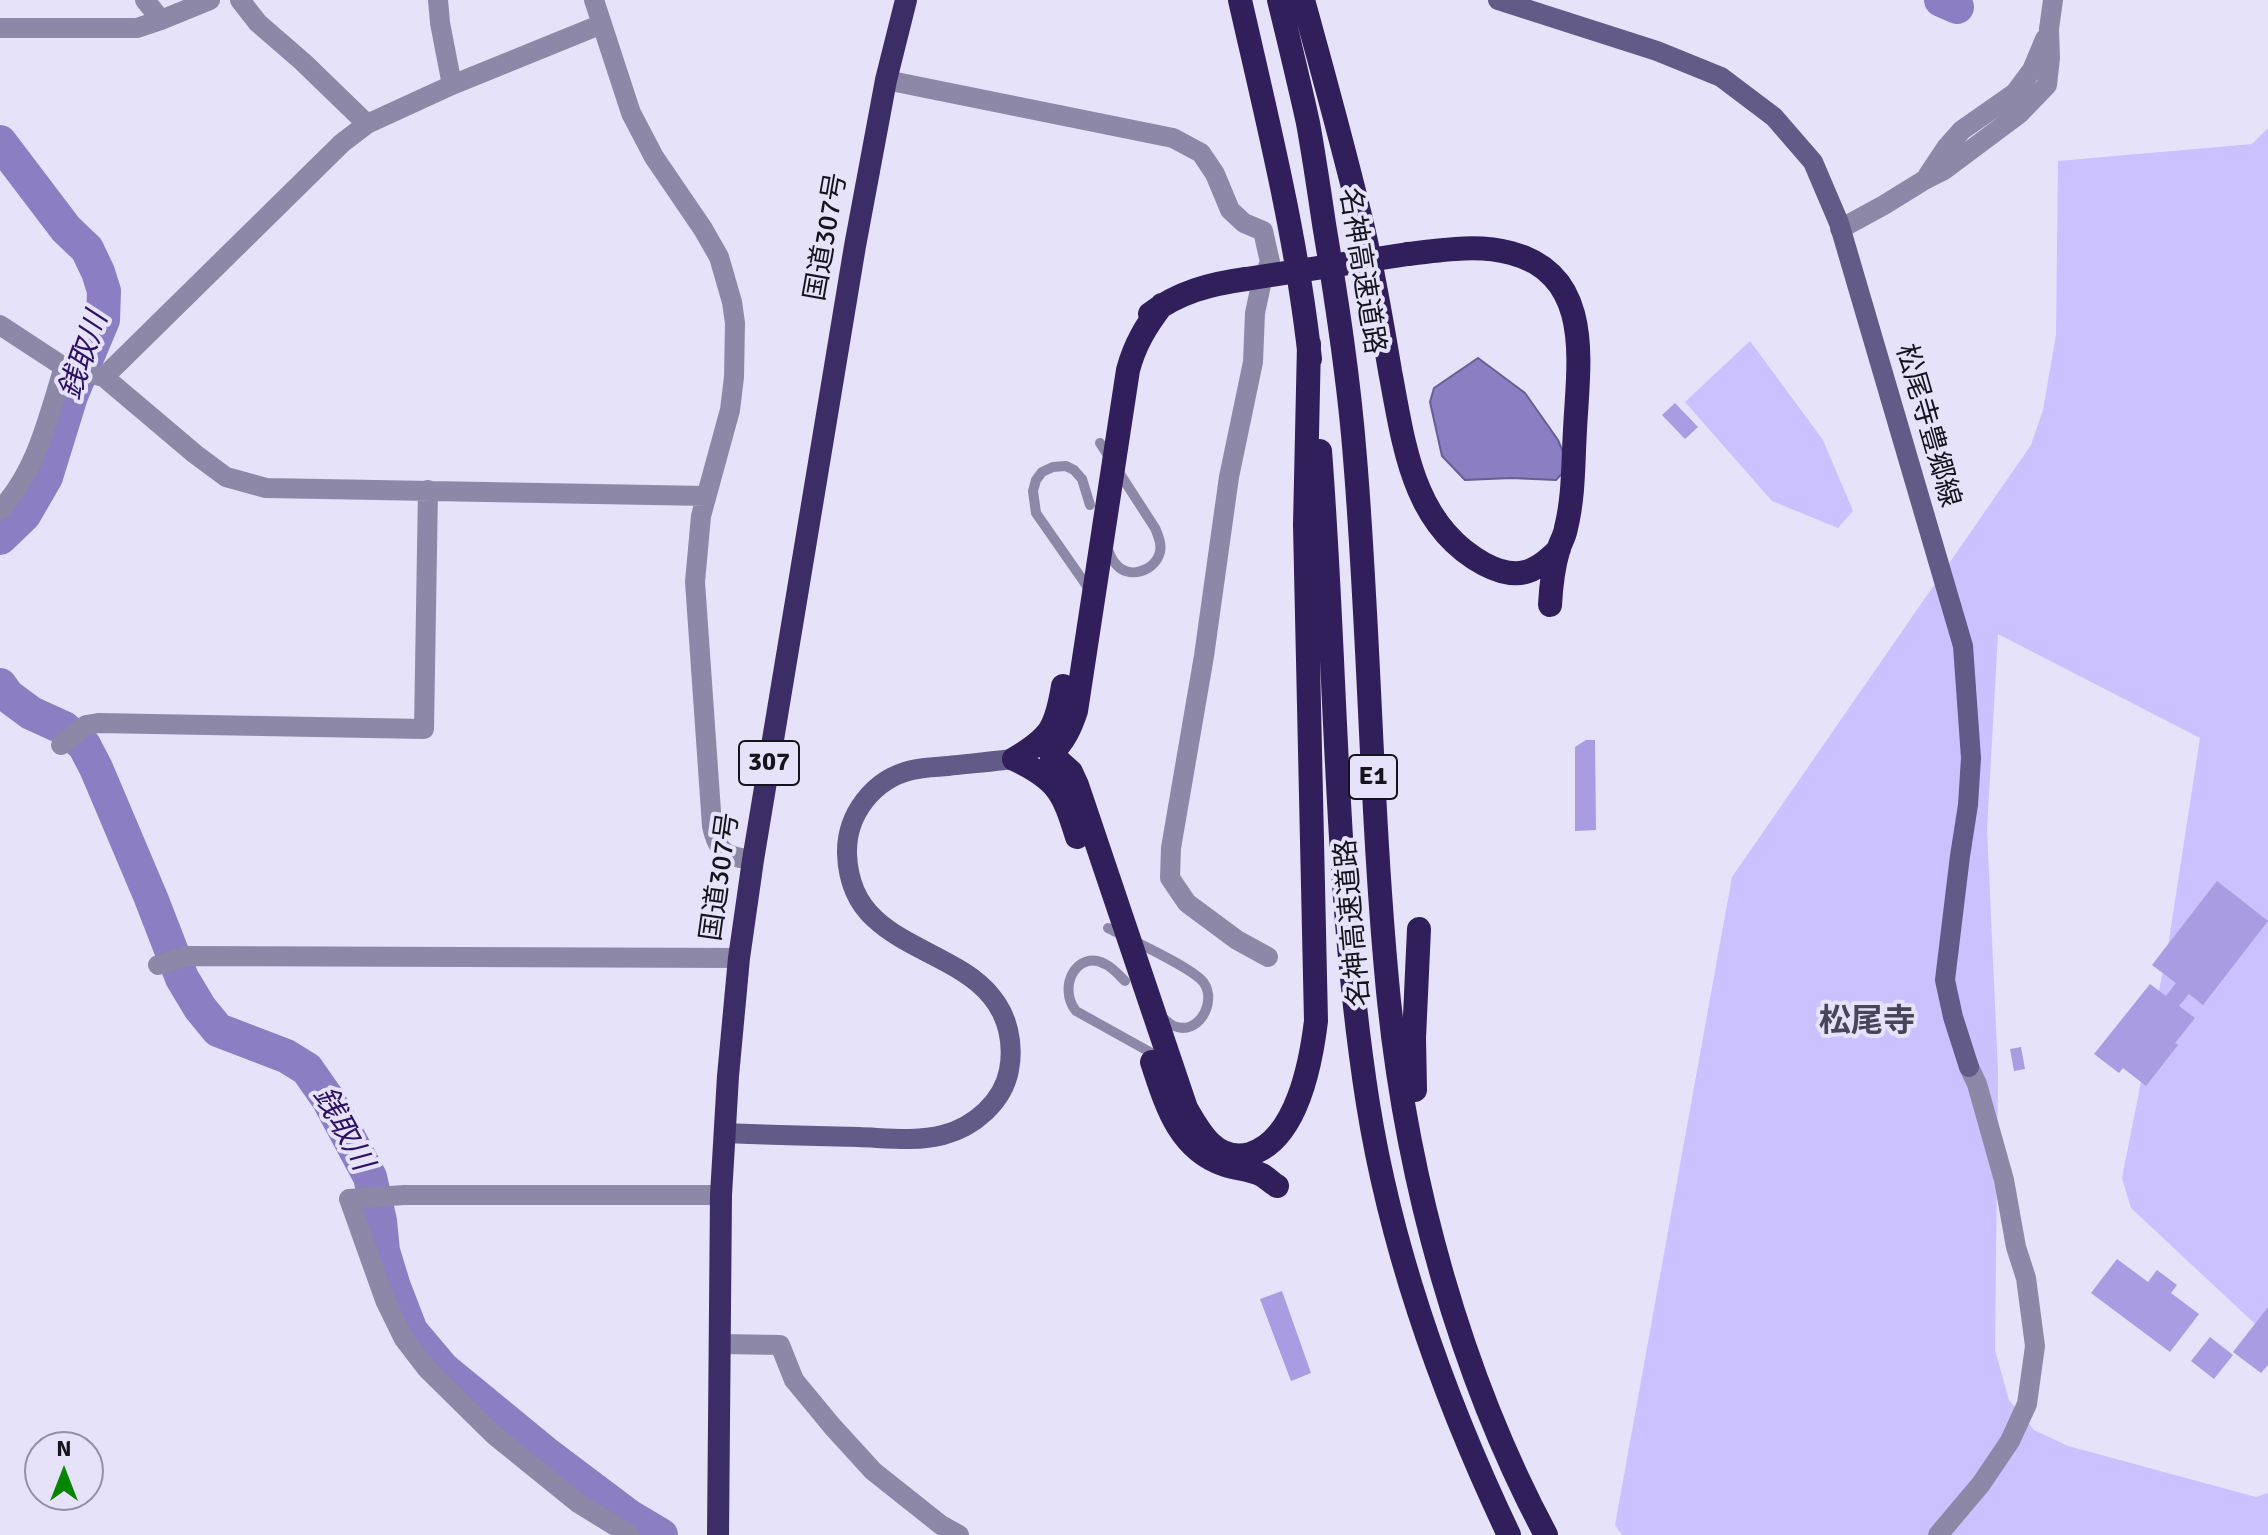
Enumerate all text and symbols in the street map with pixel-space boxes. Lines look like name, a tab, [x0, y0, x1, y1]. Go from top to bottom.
street label: 国道307号	[799, 170, 855, 304]
street label: 名神高速道路	[1331, 185, 1391, 357]
water label: 銭取川	[53, 308, 117, 404]
street label: 松尾寺豊郷線	[1888, 341, 1966, 511]
road number: 307	[739, 741, 799, 785]
road number: E1	[1349, 755, 1397, 799]
street label: 国道307号	[695, 811, 747, 943]
street label: 名神高速道路	[1330, 838, 1378, 1008]
district label: 松尾寺	[1819, 1004, 1915, 1042]
water label: 銭取川	[304, 1081, 380, 1177]
north arrow	[24, 1431, 104, 1511]
text: N	[56, 1435, 72, 1462]

